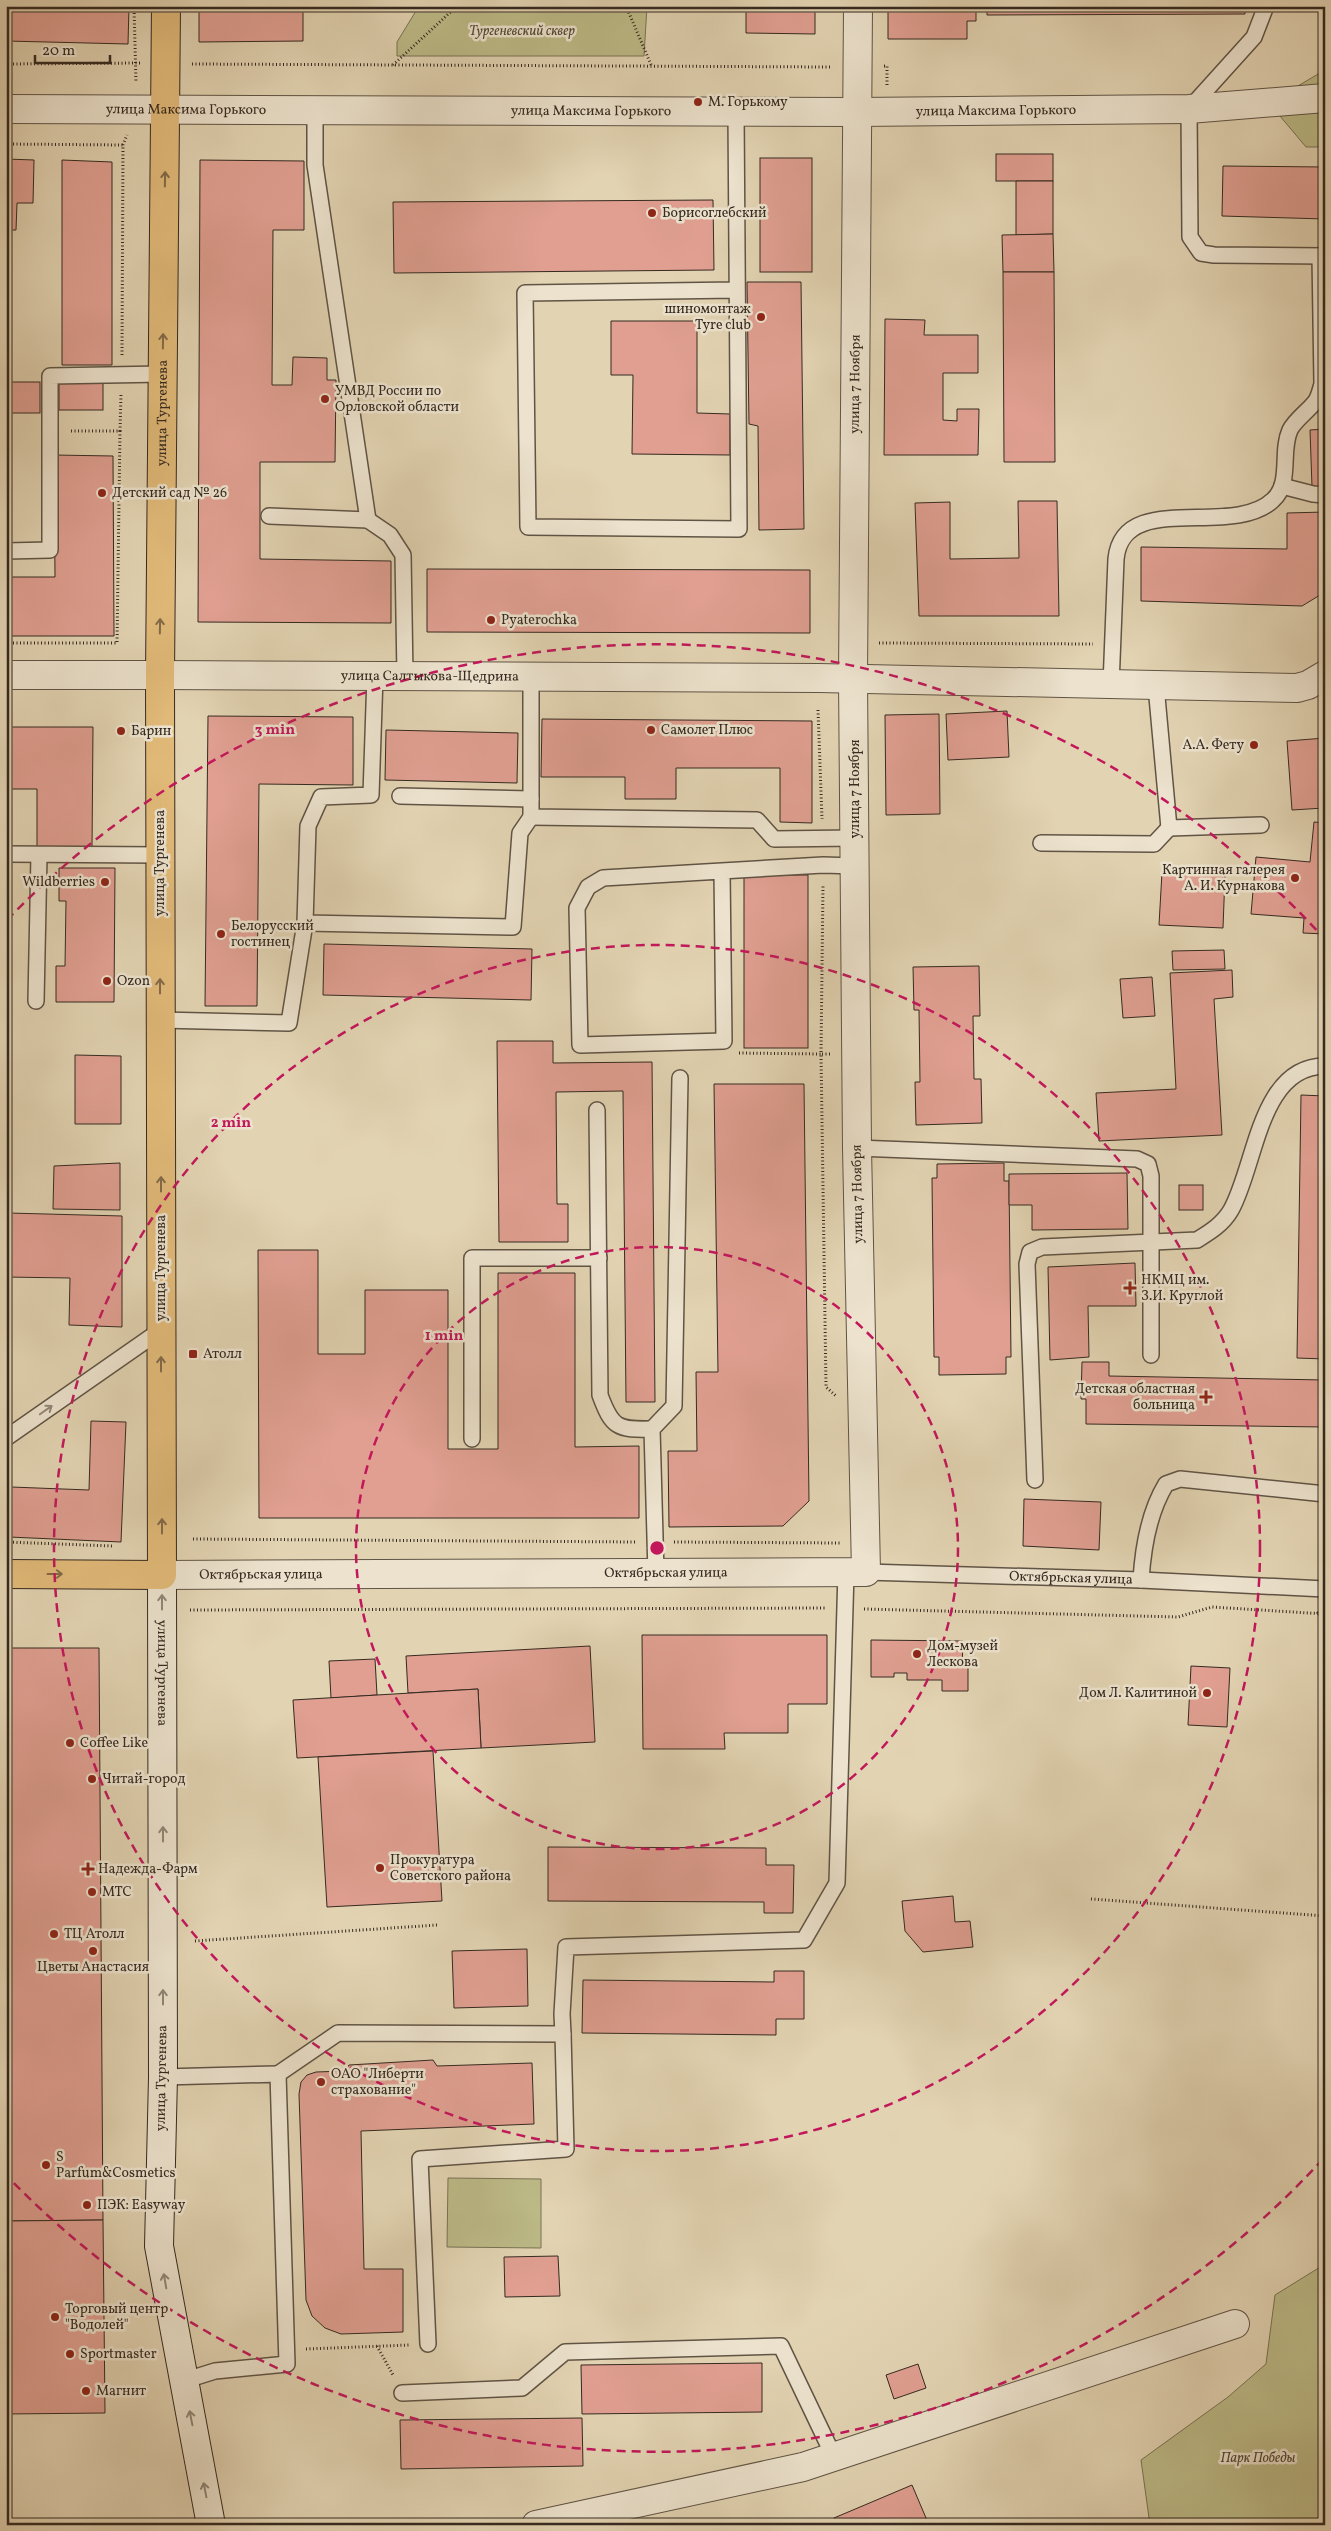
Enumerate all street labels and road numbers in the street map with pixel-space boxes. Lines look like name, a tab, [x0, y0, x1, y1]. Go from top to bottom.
street label: улица Максима Горького	[106, 100, 266, 119]
street label: улица Максима Горького	[511, 101, 671, 121]
street label: улица Максима Горького	[916, 101, 1076, 121]
street label: улица 7 Ноября	[845, 334, 865, 434]
street label: улица Тургенева	[152, 360, 172, 466]
street label: улица Салтыкова-Щедрина	[341, 666, 519, 686]
street label: улица 7 Ноября	[846, 739, 865, 839]
street label: улица Тургенева	[151, 810, 170, 916]
street label: улица 7 Ноября	[848, 1144, 868, 1244]
street label: улица Тургенева	[152, 1215, 171, 1321]
street label: Октябрьская улица	[604, 1563, 728, 1583]
street label: Октябрьская улица	[199, 1565, 323, 1584]
street label: Октябрьская улица	[1009, 1567, 1133, 1589]
street label: улица Тургенева	[153, 1620, 172, 1726]
street label: улица Тургенева	[152, 2025, 172, 2131]

